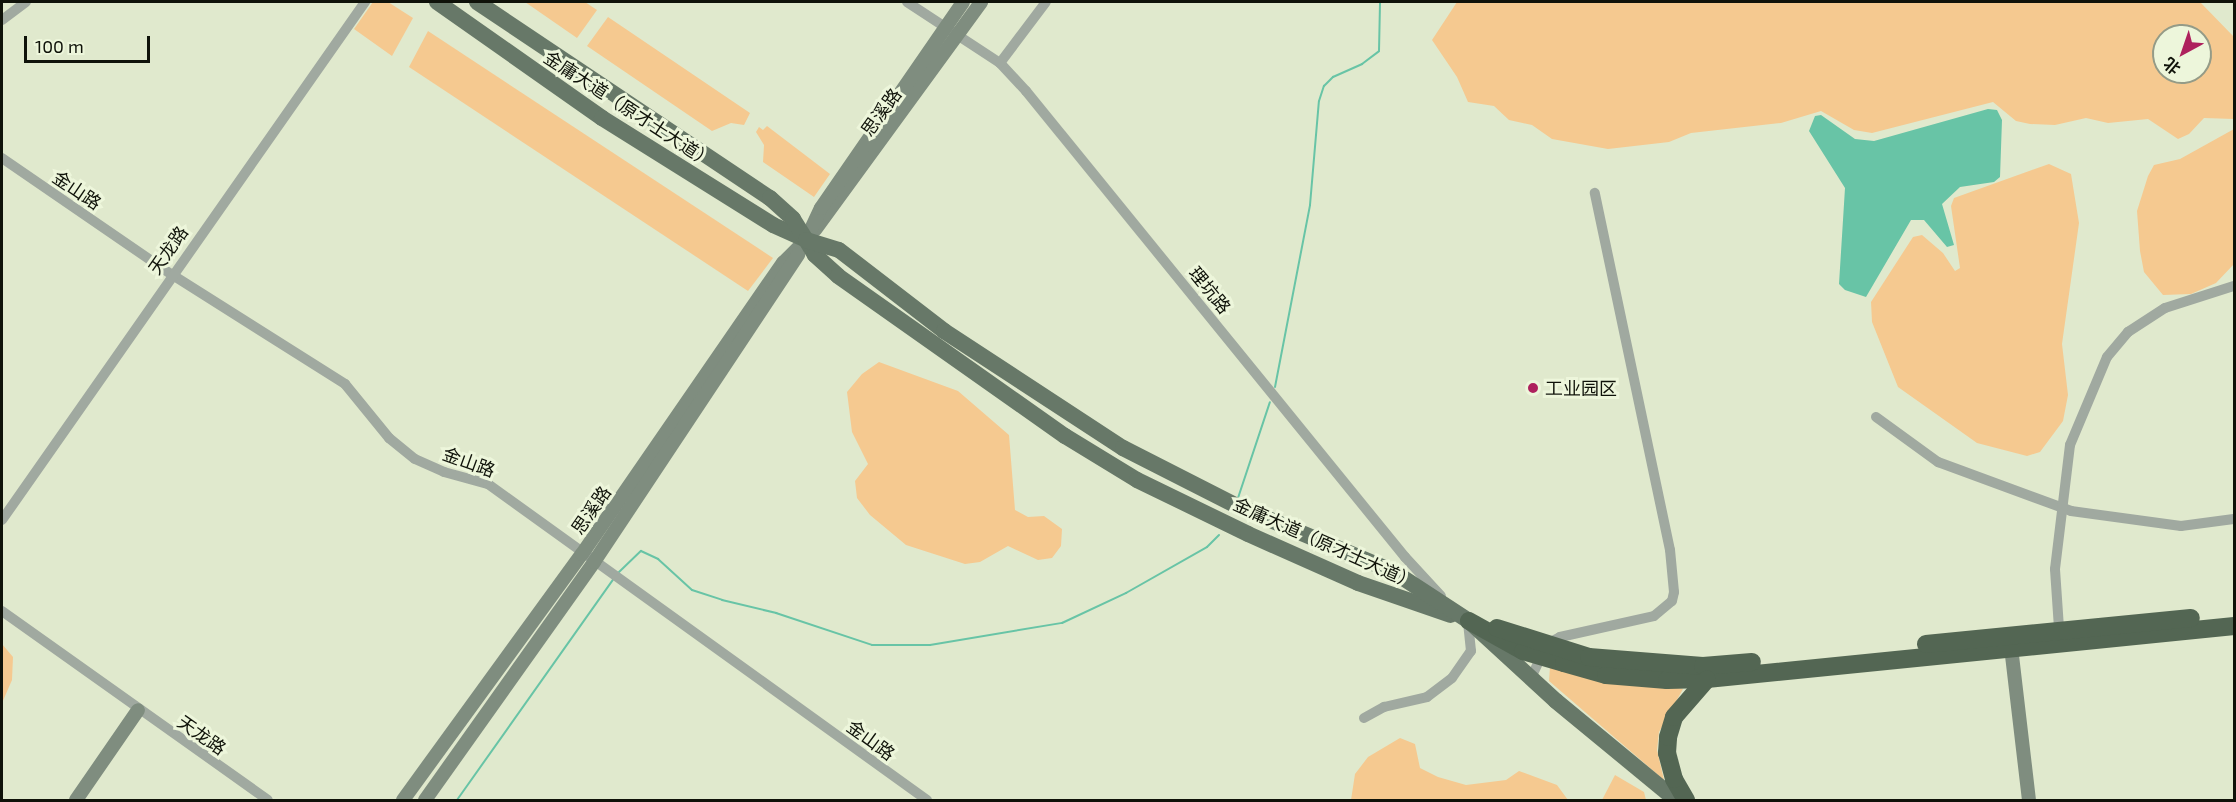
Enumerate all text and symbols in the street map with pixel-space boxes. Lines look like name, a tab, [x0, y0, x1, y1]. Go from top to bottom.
scale bar	[27, 24, 153, 62]
north arrow	[2152, 24, 2212, 84]
text: 100 m	[35, 35, 84, 57]
street label: 金庸大道（原才士大道）	[540, 46, 718, 172]
text: 北	[2159, 54, 2184, 79]
street label: 思溪路	[856, 84, 906, 140]
street label: 金山路	[49, 166, 105, 214]
street label: 天龙路	[144, 222, 192, 278]
street label: 理坑路	[1185, 262, 1235, 318]
place label: 工业园区	[1545, 377, 1617, 399]
marker: 工业园区	[1526, 381, 1540, 395]
street label: 金山路	[440, 443, 498, 481]
street label: 思溪路	[567, 482, 615, 538]
street label: 金庸大道（原才士大道）	[1230, 493, 1420, 593]
street label: 天龙路	[174, 711, 230, 759]
street label: 金山路	[843, 715, 899, 765]

